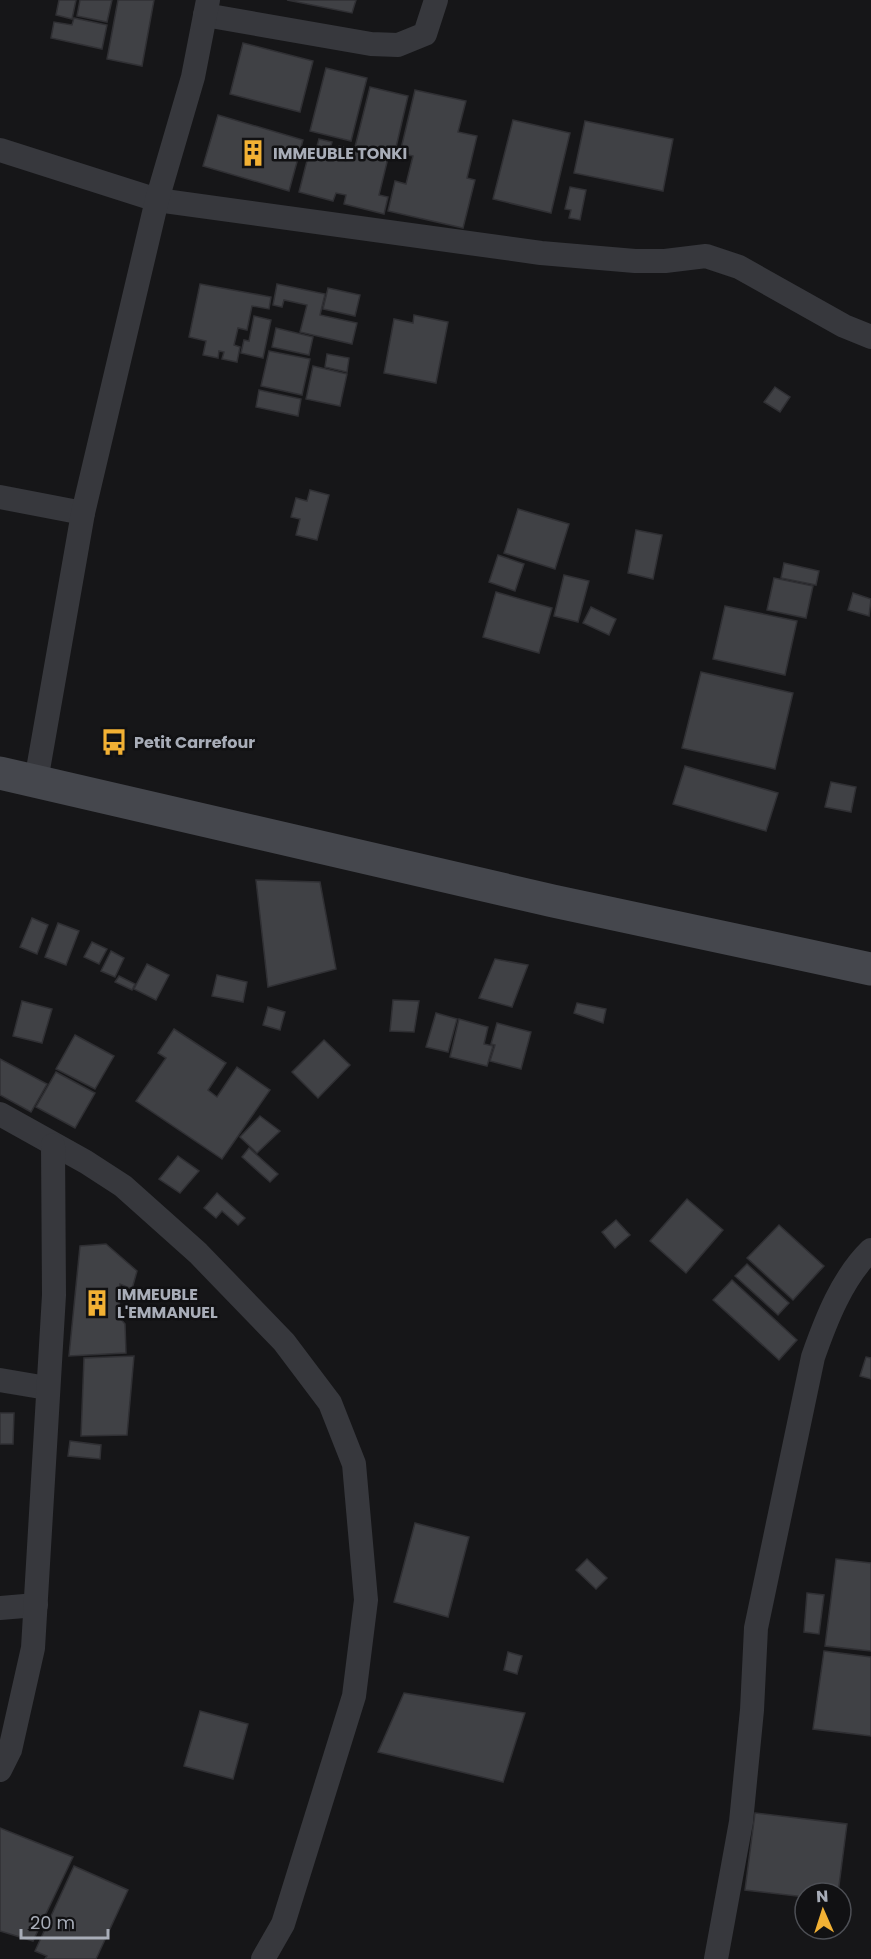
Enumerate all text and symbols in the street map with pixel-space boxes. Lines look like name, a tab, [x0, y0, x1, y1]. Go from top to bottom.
building icon: IMMEUBLE TONKI	[238, 138, 268, 168]
place label: IMMEUBLE TONKI	[273, 142, 407, 165]
bus stop icon: Petit Carrefour	[99, 727, 129, 757]
place label: Petit Carrefour	[134, 731, 255, 754]
place label: IMMEUBLE L'EMMANUEL	[117, 1283, 218, 1324]
building icon: IMMEUBLE L'EMMANUEL	[82, 1288, 112, 1318]
north arrow	[793, 1881, 853, 1941]
text: N	[816, 1885, 829, 1908]
scale bar	[21, 1902, 108, 1940]
text: 20 m	[30, 1910, 75, 1935]

